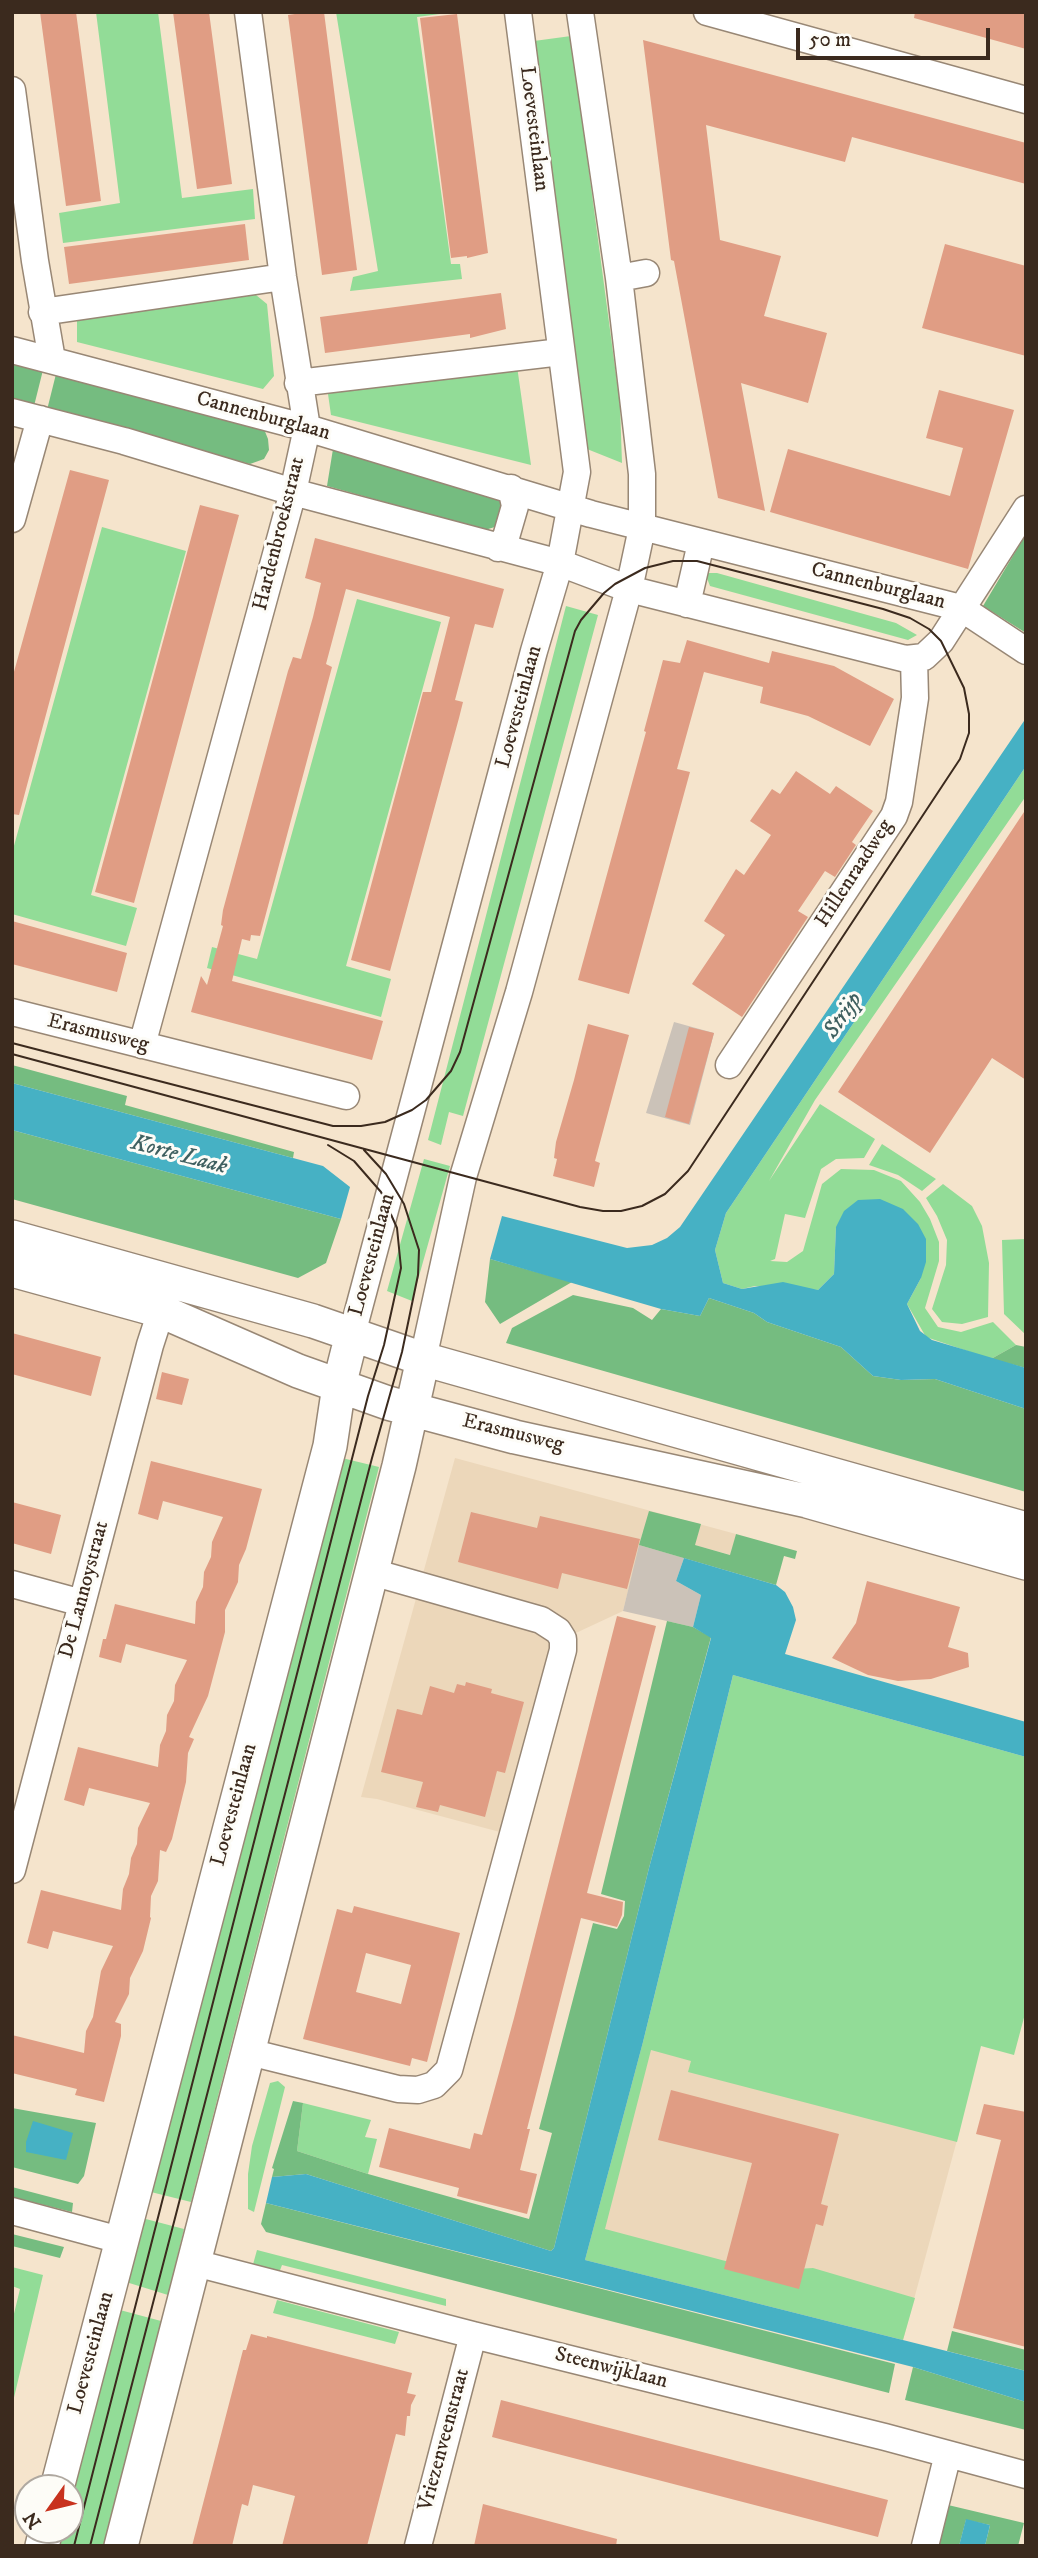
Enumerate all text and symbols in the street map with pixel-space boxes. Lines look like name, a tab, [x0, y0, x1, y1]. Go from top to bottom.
scale bar	[800, 14, 994, 58]
text: 50 m	[809, 27, 851, 53]
street label: Loevesteinlaan	[513, 65, 553, 193]
street label: Cannenburglaan	[193, 387, 333, 447]
street label: Hardenbroekstraat	[249, 455, 311, 613]
street label: Cannenburglaan	[808, 558, 948, 616]
street label: Loevesteinlaan	[492, 643, 548, 771]
street label: Hillenraadweg	[811, 815, 899, 933]
water label: Strijp	[819, 988, 869, 1044]
street label: Erasmusweg	[45, 1009, 151, 1059]
water label: Korte Laak	[128, 1130, 230, 1182]
street label: Loevesteinlaan	[345, 1191, 401, 1319]
street label: Erasmusweg	[460, 1409, 566, 1459]
street label: De Lannoystraat	[55, 1519, 115, 1661]
street label: Loevesteinlaan	[207, 1741, 263, 1869]
street label: Loevesteinlaan	[64, 2289, 120, 2417]
street label: Steenwijklaan	[552, 2343, 670, 2395]
street label: Vriezenveenstraat	[414, 2366, 476, 2514]
north arrow	[14, 2474, 84, 2544]
text: N	[19, 2507, 47, 2533]

